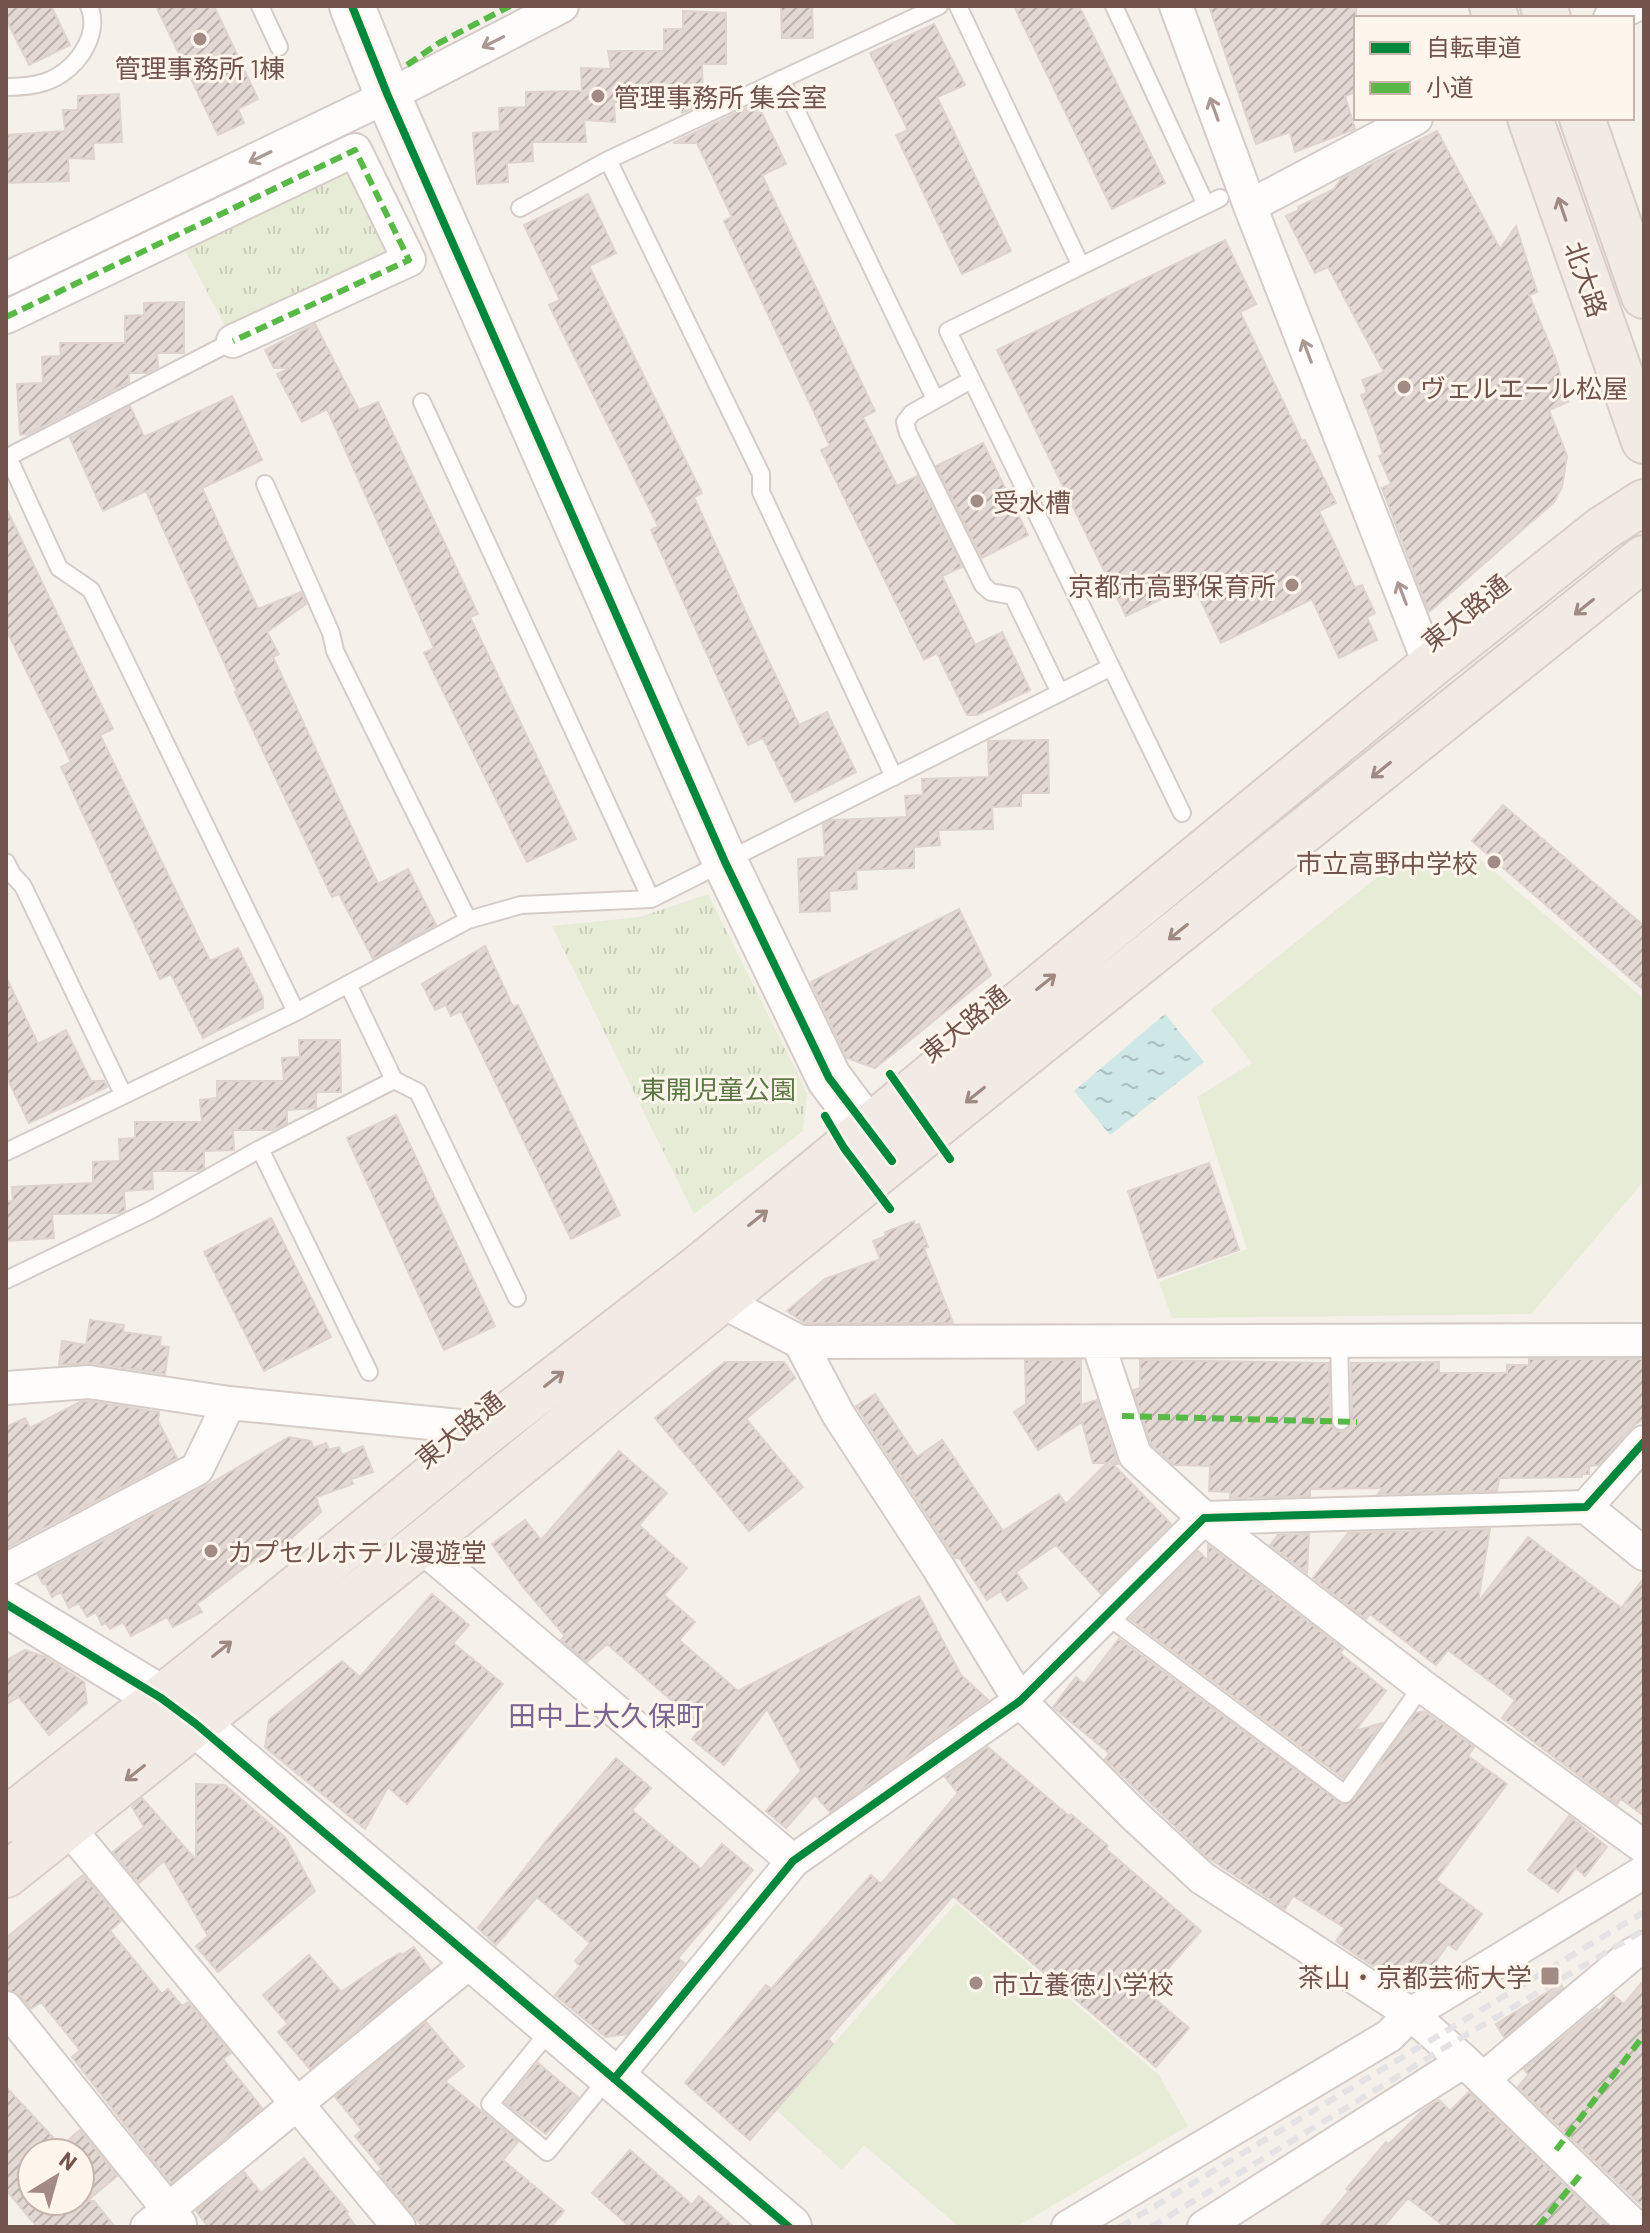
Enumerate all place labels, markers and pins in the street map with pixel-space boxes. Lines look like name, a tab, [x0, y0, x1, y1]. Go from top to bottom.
marker: 管理事務所 1棟	[191, 30, 209, 48]
place label: 管理事務所 1棟	[115, 52, 285, 83]
place label: 管理事務所 集会室	[614, 81, 827, 112]
marker: 管理事務所 集会室	[589, 87, 607, 105]
place label: ヴェルエール松屋	[1420, 372, 1628, 403]
marker: ヴェルエール松屋	[1395, 378, 1413, 396]
place label: 受水槽	[993, 486, 1071, 517]
marker: 受水槽	[968, 492, 986, 510]
place label: 京都市高野保育所	[1068, 570, 1276, 601]
marker: 京都市高野保育所	[1283, 576, 1301, 594]
place label: 市立高野中学校	[1296, 847, 1478, 878]
marker: 市立高野中学校	[1485, 853, 1503, 871]
place label: カプセルホテル漫遊堂	[227, 1536, 487, 1567]
marker: カプセルホテル漫遊堂	[202, 1542, 220, 1560]
place label: 茶山・京都芸術大学	[1298, 1961, 1532, 1992]
marker: 茶山・京都芸術大学	[1539, 1965, 1561, 1987]
place label: 市立養徳小学校	[992, 1968, 1174, 1999]
marker: 市立養徳小学校	[967, 1974, 985, 1992]

